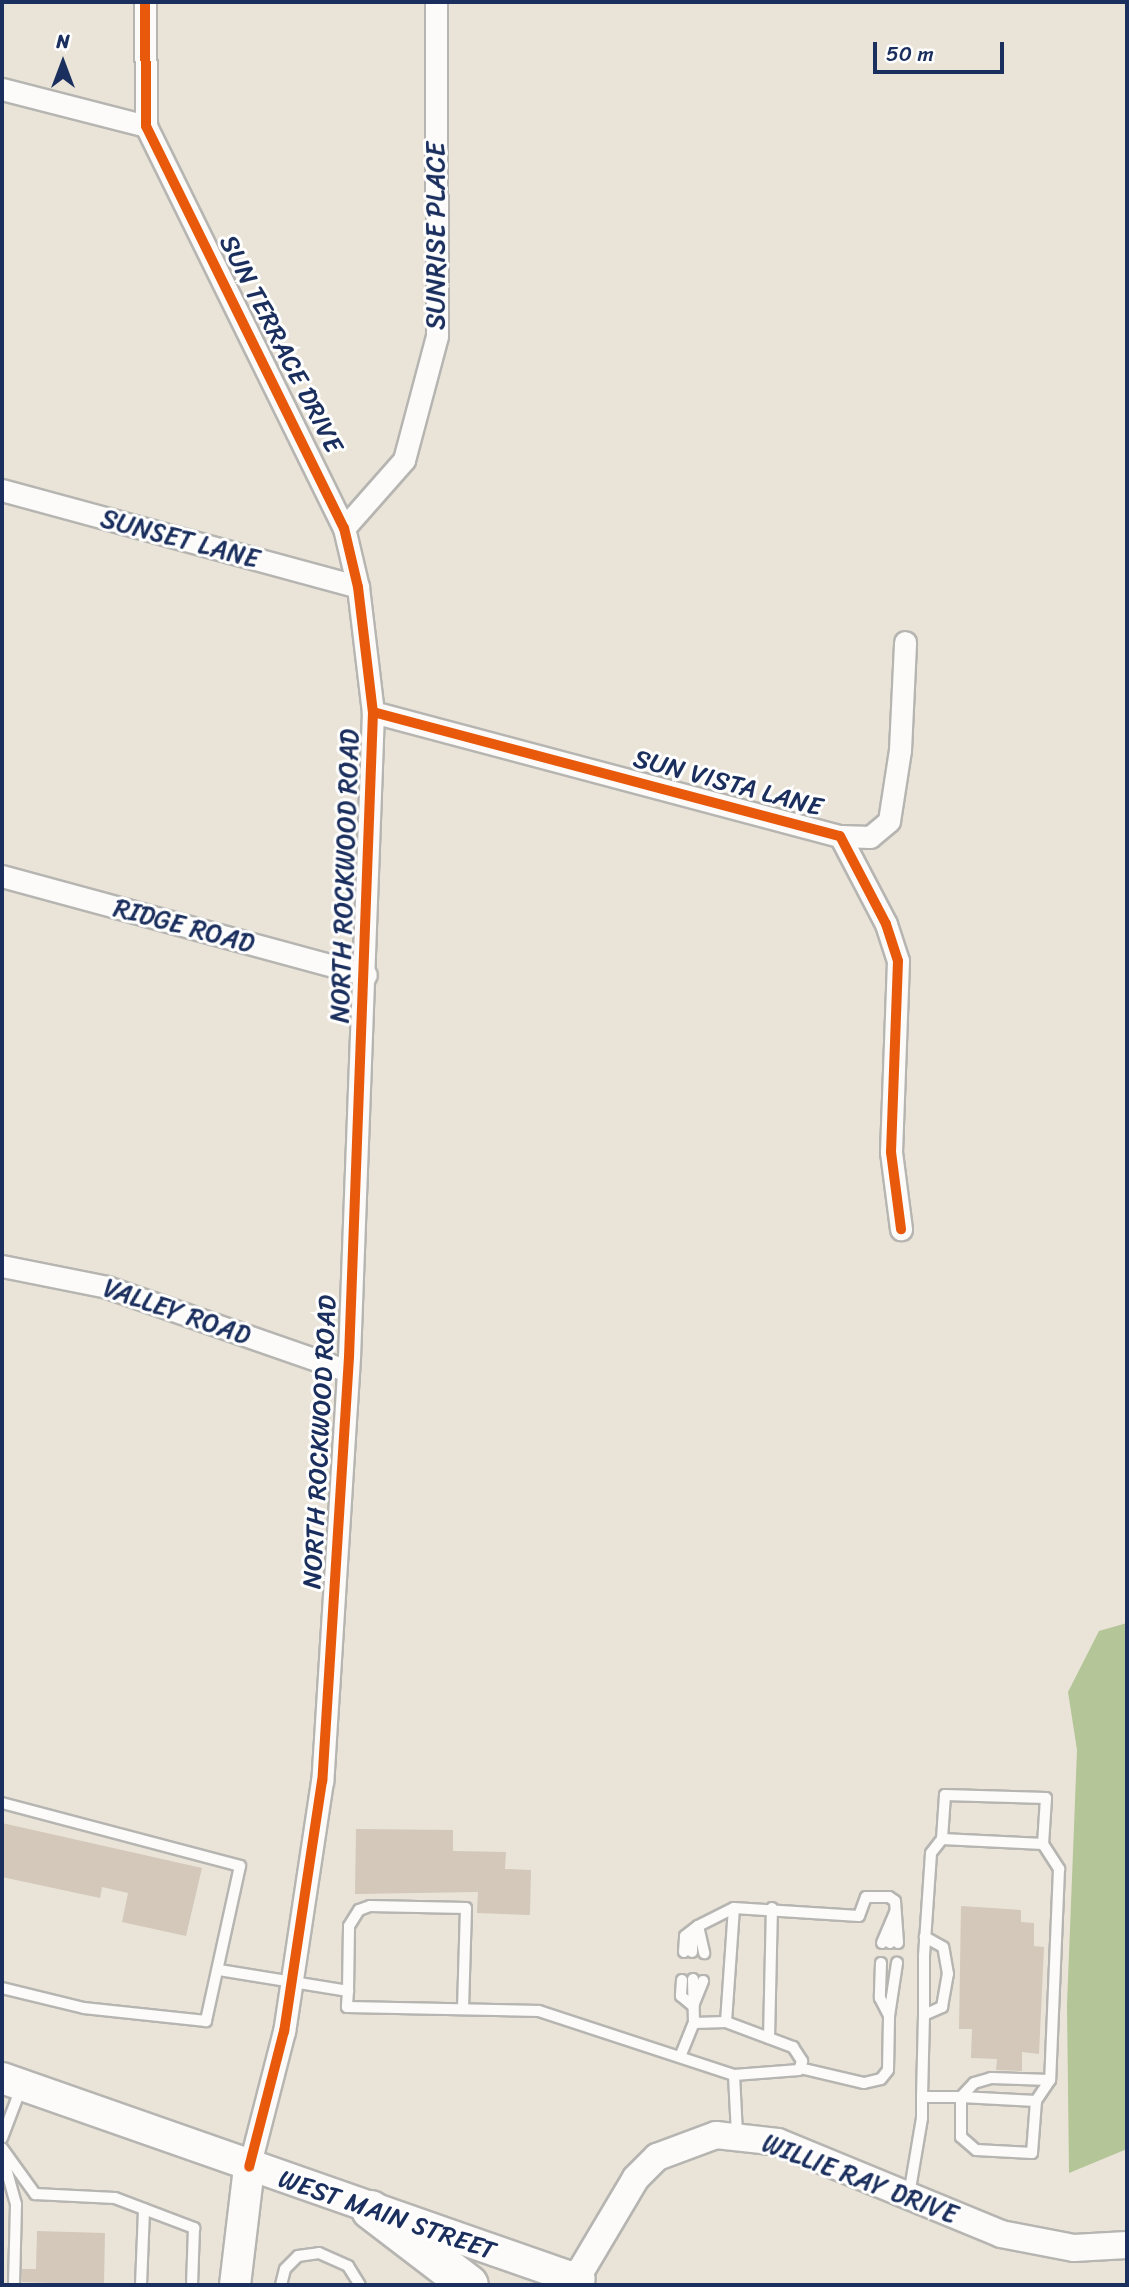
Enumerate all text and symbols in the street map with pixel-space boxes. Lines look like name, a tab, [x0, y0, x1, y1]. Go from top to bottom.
text: N	[56, 25, 70, 58]
north arrow	[28, 28, 98, 98]
scale bar	[877, 28, 1008, 72]
text: 50 m	[886, 35, 934, 73]
street label: SUNRISE PLACE	[420, 142, 452, 330]
street label: SUN TERRACE DRIVE	[212, 228, 350, 460]
street label: SUNSET LANE	[97, 503, 263, 575]
street label: NORTH ROCKWOOD ROAD	[324, 728, 366, 1024]
street label: SUN VISTA LANE	[629, 743, 827, 823]
street label: RIDGE ROAD	[110, 892, 258, 960]
street label: VALLEY ROAD	[99, 1272, 255, 1352]
street label: NORTH ROCKWOOD ROAD	[297, 1294, 343, 1590]
street label: WILLIE RAY DRIVE	[757, 2127, 963, 2231]
street label: WEST MAIN STREET	[273, 2163, 501, 2267]

